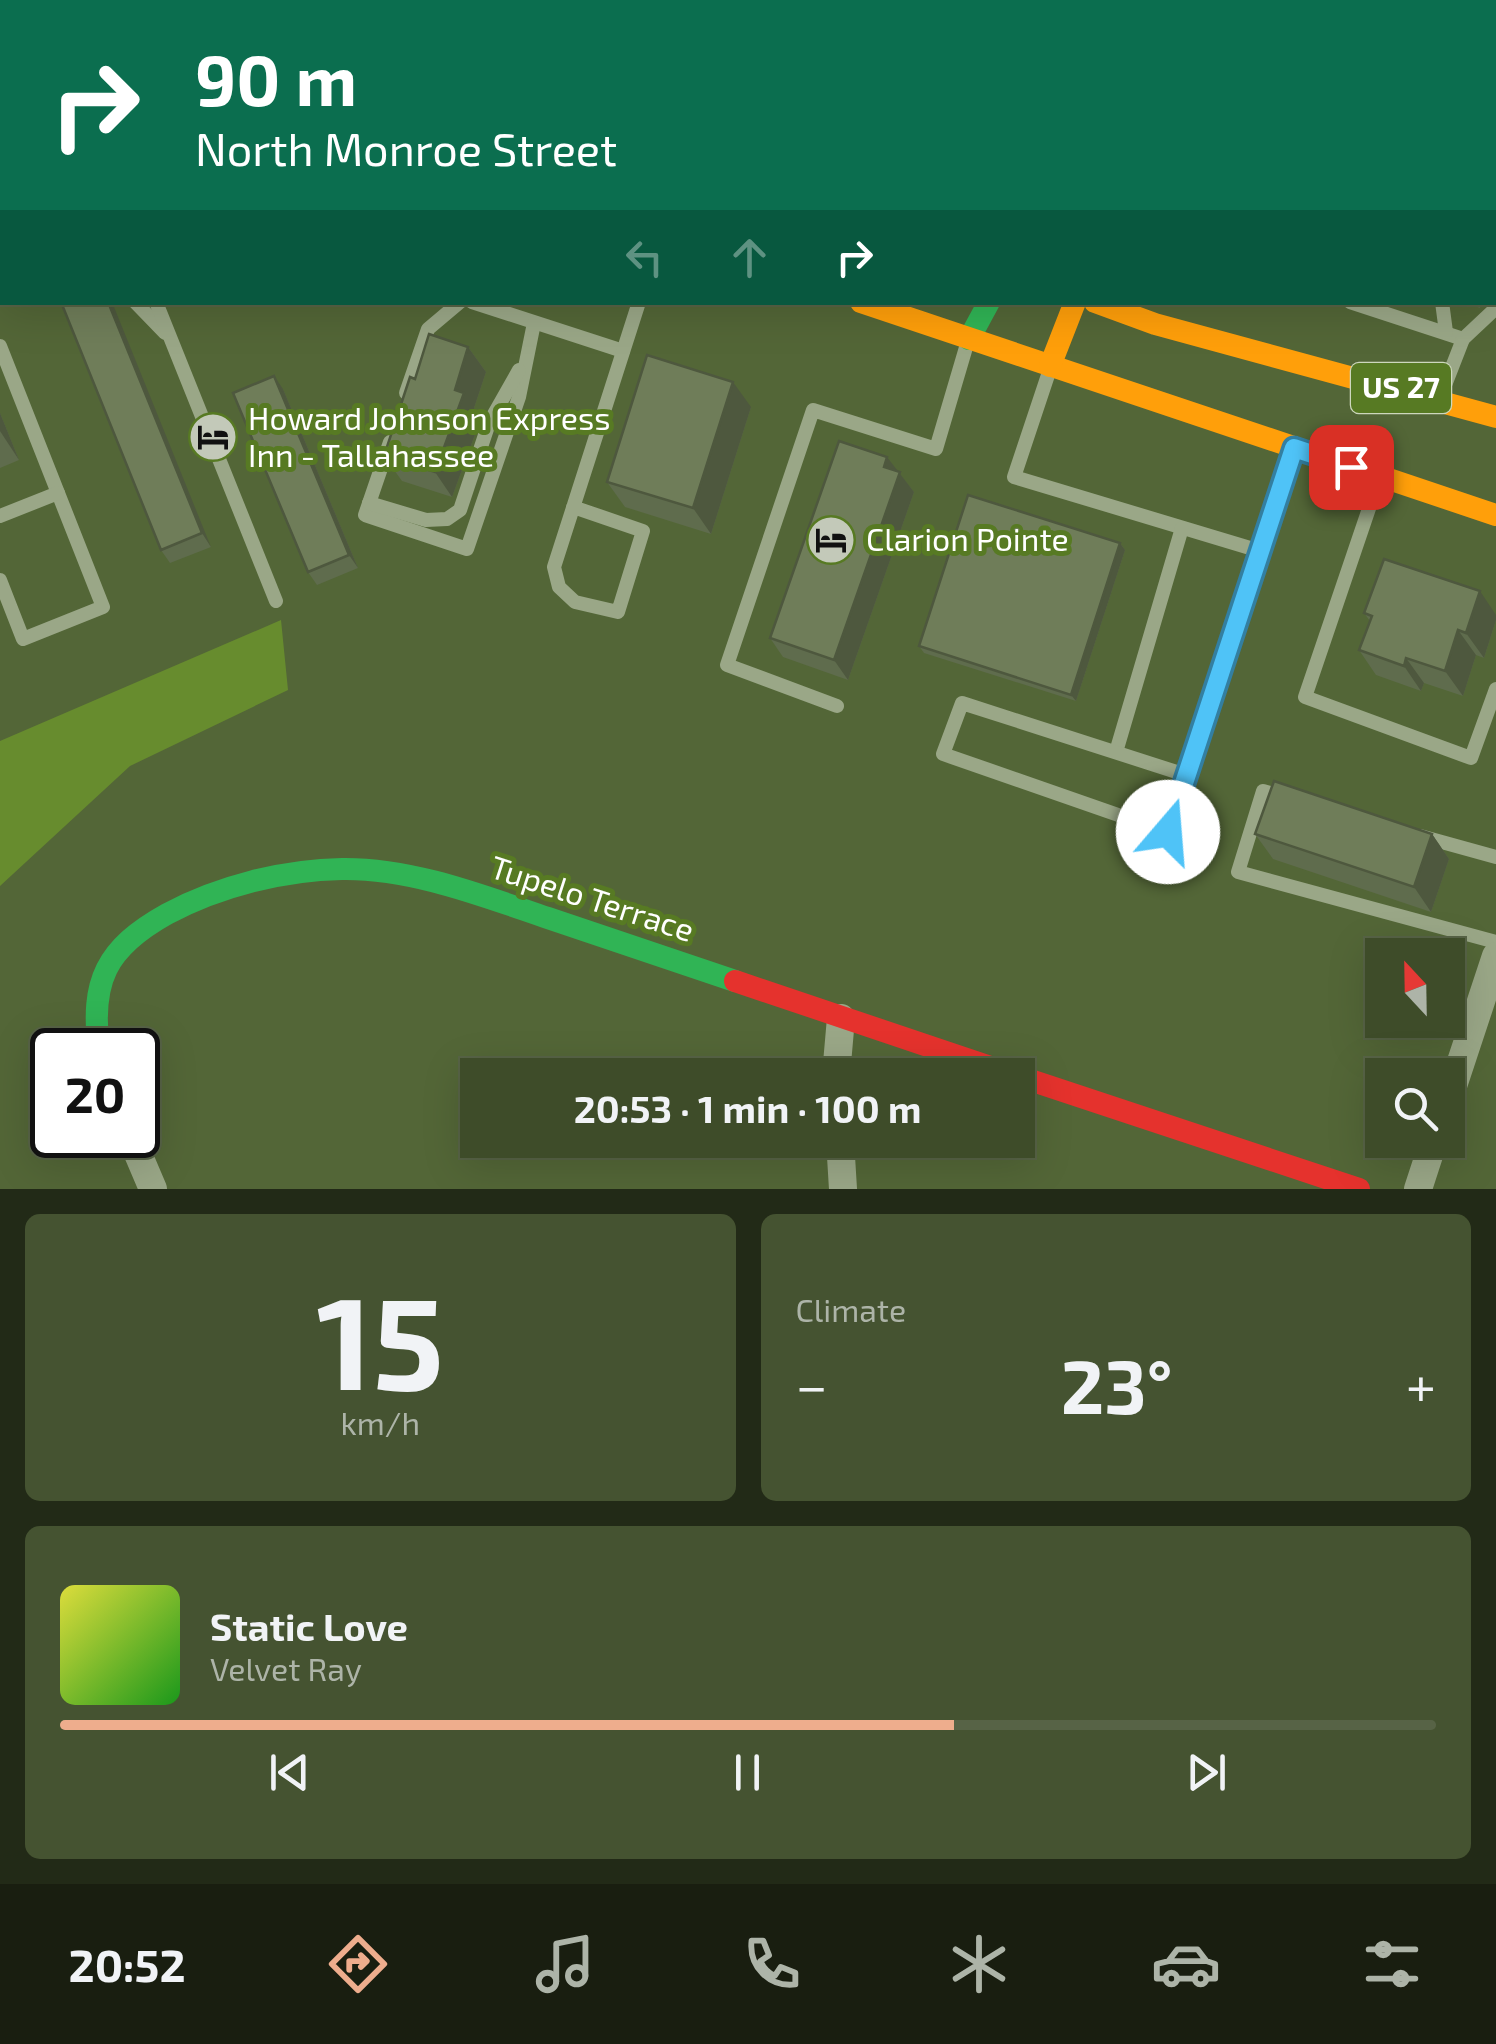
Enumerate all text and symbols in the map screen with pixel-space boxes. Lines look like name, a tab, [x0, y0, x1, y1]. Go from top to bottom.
text: 90 m	[195, 36, 357, 120]
icon: right	[30, 40, 160, 170]
text: North Monroe Street	[195, 121, 617, 175]
icon: left	[617, 230, 672, 285]
icon: ahead	[722, 230, 777, 285]
icon: right	[827, 230, 882, 285]
road number: US 27	[1351, 363, 1451, 413]
place label: Howard Johnson Express Inn - Tallahassee	[248, 398, 611, 473]
hotel icon: Howard Johnson Express Inn - Tallahassee	[187, 411, 239, 463]
pin	[1309, 425, 1394, 510]
icon: arrive	[1324, 440, 1379, 495]
hotel icon: Clarion Pointe	[805, 514, 857, 566]
place label: Clarion Pointe	[866, 519, 1069, 557]
position arrow	[1116, 780, 1220, 884]
street label: Tupelo Terrace	[486, 846, 699, 948]
north arrow	[1365, 938, 1465, 1038]
map controls	[1365, 938, 1465, 1158]
speed limit sign: 20	[30, 1028, 160, 1158]
button: search	[1365, 1058, 1465, 1158]
text: 20:53 · 1 min · 100 m	[574, 1085, 921, 1131]
text: 15	[316, 1260, 444, 1416]
text: Climate	[796, 1290, 906, 1328]
text: 23°	[1061, 1339, 1173, 1429]
text: −	[796, 1351, 828, 1417]
text: +	[1406, 1351, 1436, 1417]
text: km/h	[341, 1403, 420, 1441]
text: Static Love	[210, 1603, 408, 1649]
text: Velvet Ray	[210, 1649, 362, 1687]
icon: previous	[262, 1745, 317, 1800]
icon: pause	[720, 1745, 775, 1800]
icon: next	[1179, 1745, 1234, 1800]
icon: directions	[323, 1929, 393, 1999]
icon: music	[530, 1929, 600, 1999]
icon: phone	[737, 1929, 807, 1999]
icon: climate	[944, 1929, 1014, 1999]
icon: car	[1151, 1929, 1221, 1999]
icon: filters	[1357, 1929, 1427, 1999]
text: 20:52	[68, 1937, 186, 1991]

